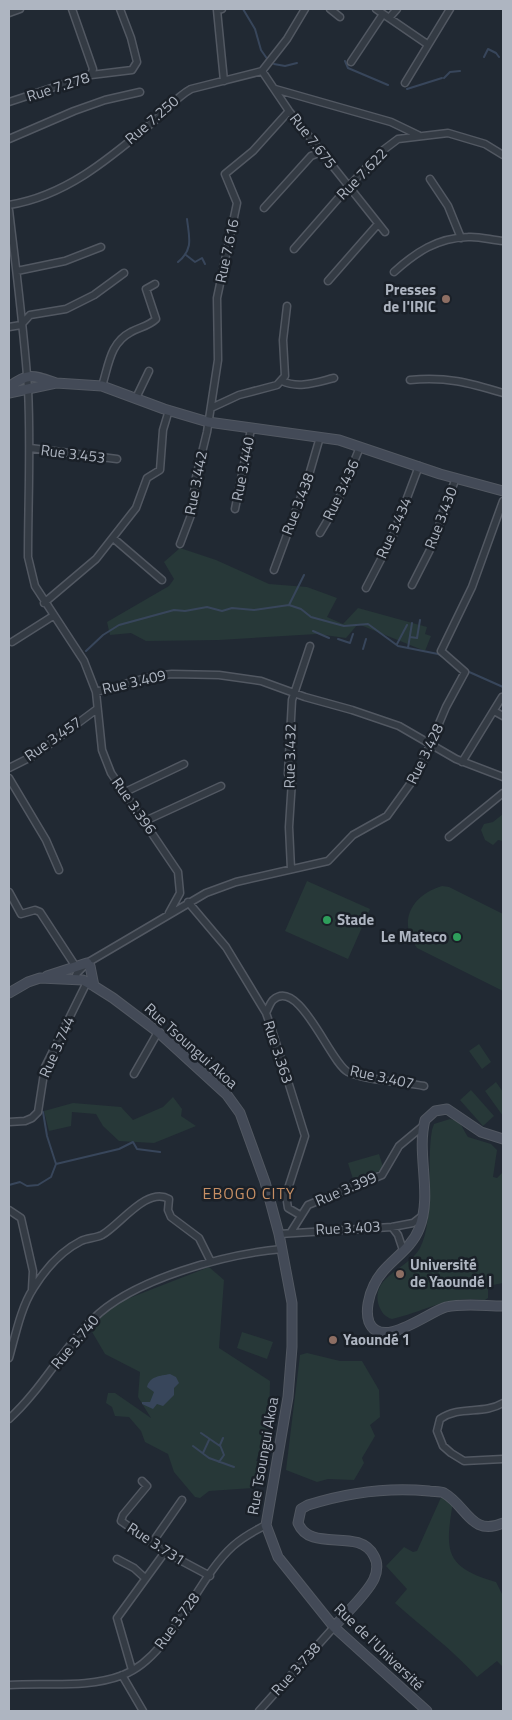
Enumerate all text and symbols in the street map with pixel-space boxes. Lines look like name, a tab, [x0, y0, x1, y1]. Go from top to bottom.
street label: Rue 7.278	[23, 66, 92, 107]
street label: Rue 7.250	[120, 90, 184, 150]
street label: Rue 7.675	[284, 108, 342, 173]
street label: Rue 7.622	[331, 142, 392, 205]
street label: Rue 7.616	[209, 217, 245, 285]
place label: Presses de l'IRIC	[383, 278, 436, 318]
marker: Presses de l'IRIC	[440, 293, 452, 305]
street label: Rue 3.440	[225, 435, 260, 503]
street label: Rue 3.453	[39, 438, 107, 469]
street label: Rue 3.442	[178, 449, 213, 517]
street label: Rue 3.436	[316, 456, 365, 524]
street label: Rue 3.438	[275, 469, 320, 538]
street label: Rue 3.430	[418, 483, 463, 552]
street label: Rue 3.434	[370, 493, 417, 562]
street label: Rue 3.409	[100, 663, 168, 700]
street label: Rue 3.457	[20, 711, 86, 767]
street label: Rue 3.428	[400, 720, 449, 788]
street label: Rue 3.432	[277, 723, 302, 789]
street label: Rue 3.396	[106, 773, 162, 839]
place label: Stade	[337, 908, 374, 931]
marker: Stade	[321, 914, 333, 926]
place label: Le Mateco	[381, 925, 447, 948]
marker: Le Mateco	[451, 931, 463, 943]
street label: Rue Tsoungui Akoa	[139, 997, 244, 1094]
street label: Rue 3.744	[33, 1012, 80, 1081]
street label: Rue 3.363	[258, 1017, 299, 1086]
street label: Rue 3.407	[348, 1059, 416, 1095]
street label: Rue 3.399	[311, 1165, 380, 1212]
district label: EBOGO CITY	[203, 1181, 295, 1205]
street label: Rue 3.403	[315, 1214, 381, 1241]
place label: Université de Yaoundé I	[410, 1253, 492, 1293]
marker: Université de Yaoundé I	[394, 1268, 406, 1280]
street label: Rue 3.740	[45, 1309, 104, 1374]
place label: Yaoundé 1	[343, 1328, 410, 1351]
marker: Yaoundé 1	[327, 1334, 339, 1346]
street label: Rue Tsoungui Akoa	[241, 1395, 284, 1517]
street label: Rue 3.731	[123, 1516, 190, 1571]
street label: Rue 3.728	[148, 1588, 205, 1654]
street label: Rue de l'Université	[329, 1598, 430, 1696]
street label: Rue 3.738	[265, 1637, 326, 1700]

